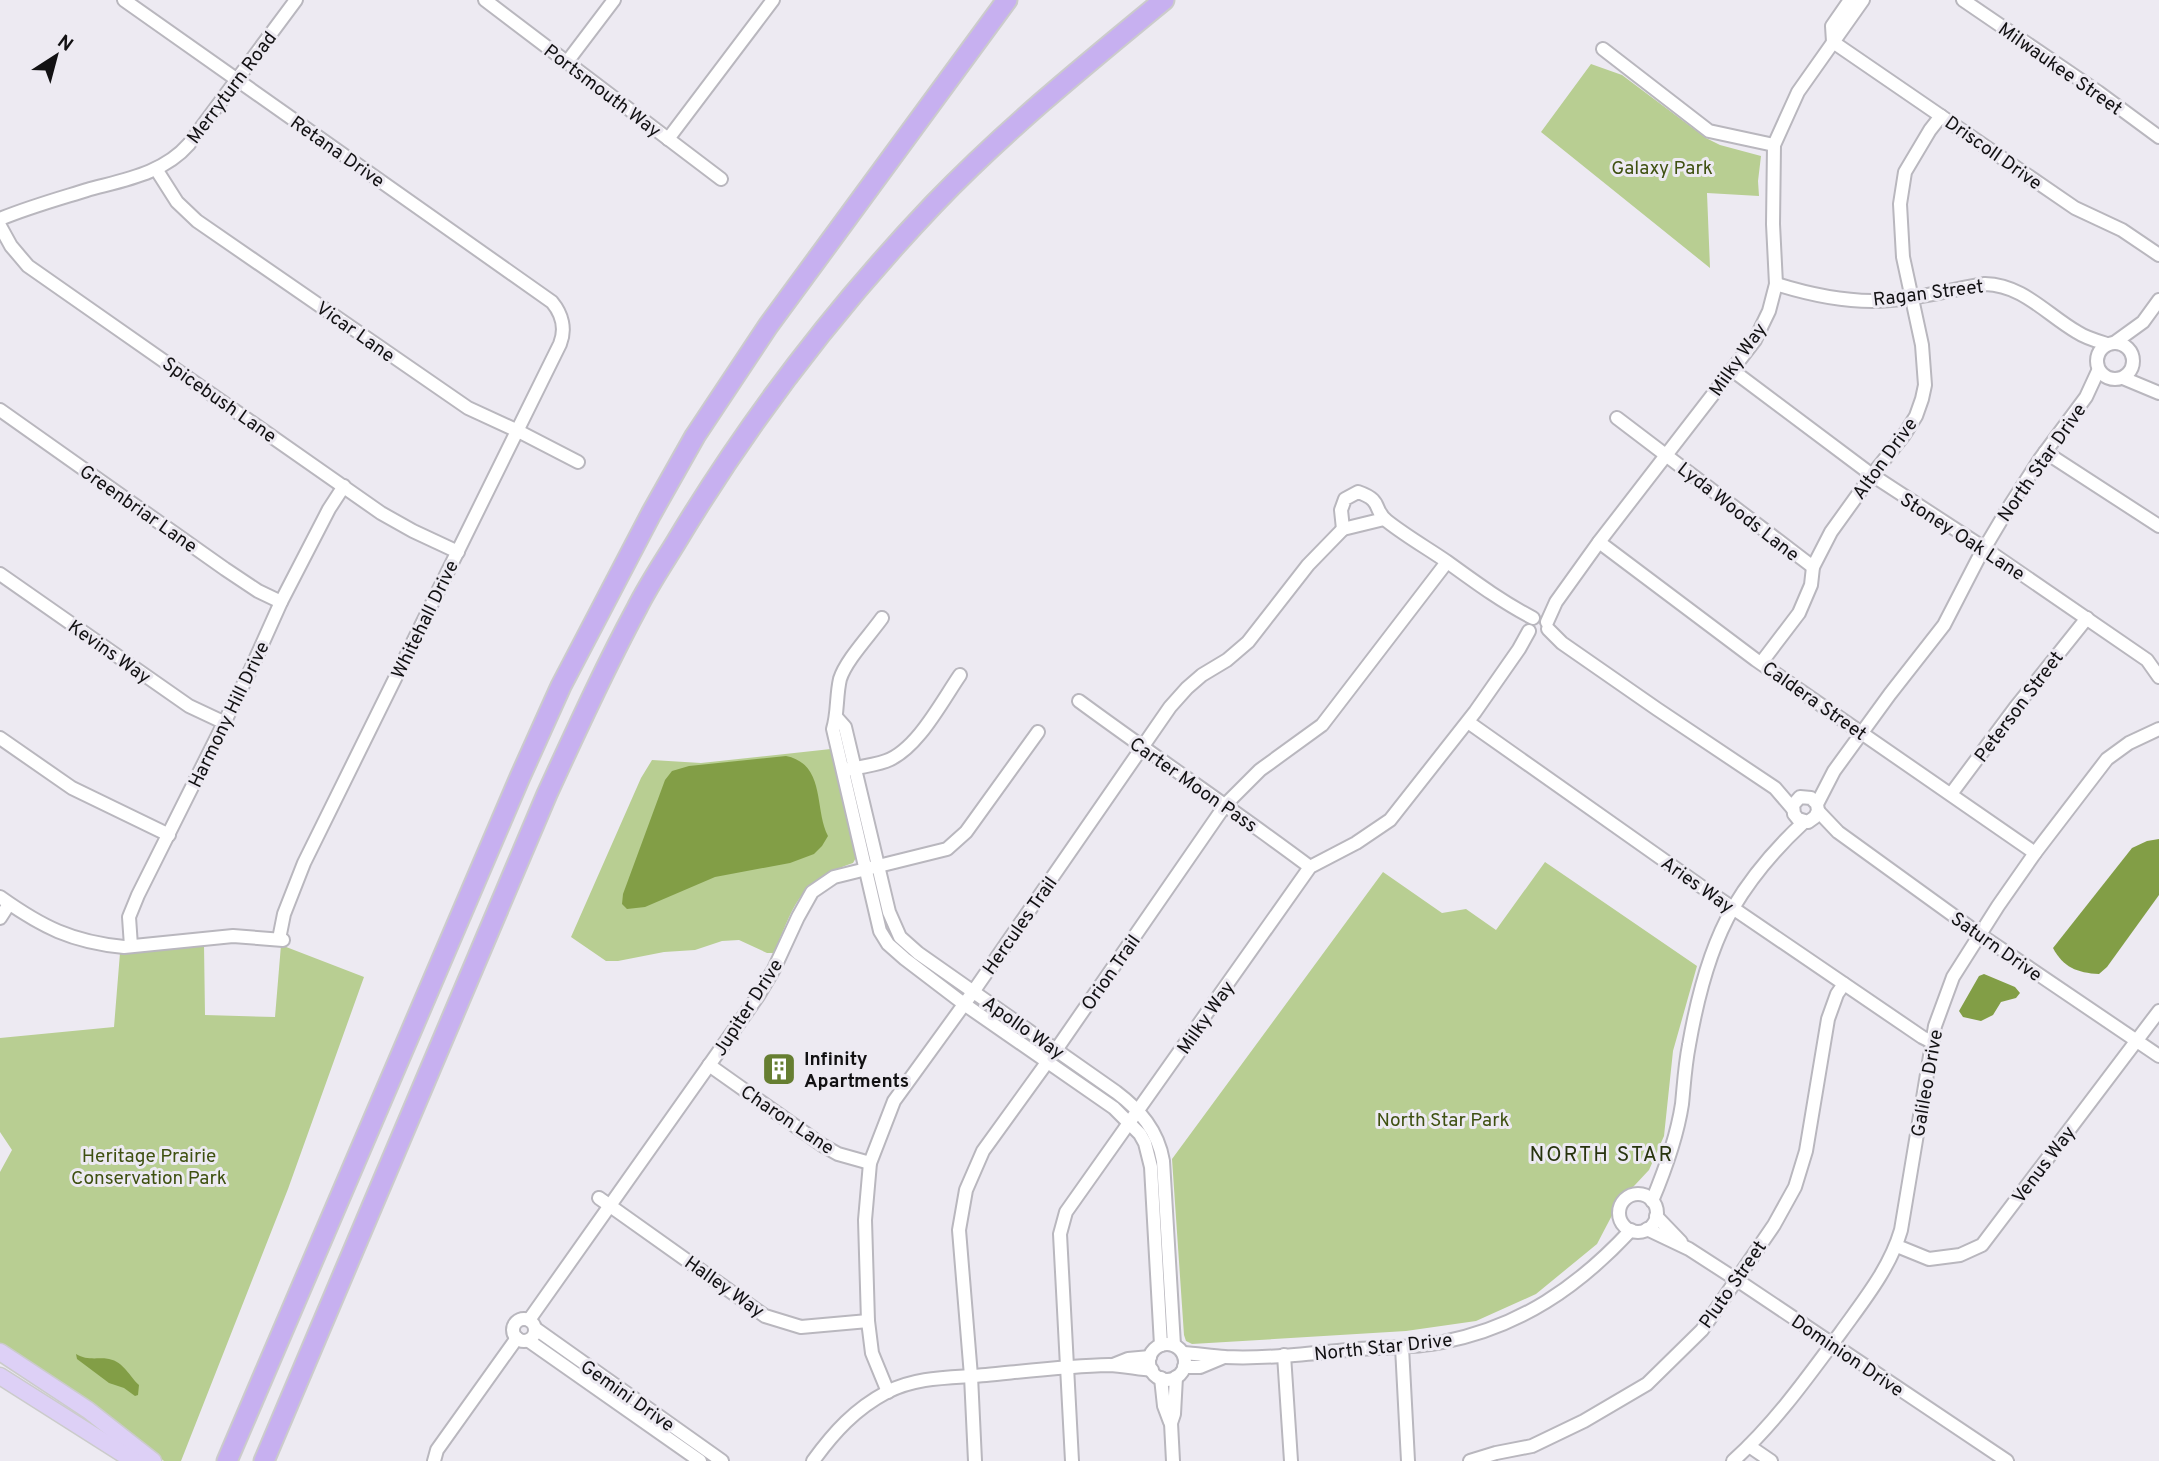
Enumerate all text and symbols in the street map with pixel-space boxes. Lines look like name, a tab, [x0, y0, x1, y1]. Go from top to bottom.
street label: Milwaukee Street	[1993, 18, 2127, 121]
north arrow	[21, 21, 91, 91]
street label: Merryturn Road	[182, 27, 283, 149]
text: N	[52, 30, 77, 58]
street label: Portsmouth Way	[538, 40, 665, 144]
street label: Retana Drive	[285, 111, 389, 194]
street label: Driscoll Drive	[1939, 111, 2046, 196]
park label: Galaxy Park	[1611, 157, 1713, 181]
street label: Ragan Street	[1872, 275, 1985, 313]
street label: Vicar Lane	[311, 297, 399, 368]
street label: Milky Way	[1705, 319, 1773, 402]
street label: Spicebush Lane	[157, 352, 281, 449]
street label: North Star Drive	[1993, 399, 2092, 527]
street label: Alton Drive	[1848, 413, 1923, 505]
street label: Lyda Woods Lane	[1672, 458, 1804, 568]
street label: Greenbriar Lane	[74, 460, 201, 559]
street label: Stoney Oak Lane	[1895, 488, 2029, 587]
street label: Whitehall Drive	[387, 557, 465, 683]
street label: Kevins Way	[63, 615, 155, 690]
street label: Harmony Hill Drive	[184, 638, 276, 792]
street label: Peterson Street	[1970, 647, 2069, 768]
street label: Caldera Street	[1757, 657, 1871, 746]
street label: Carter Moon Pass	[1124, 733, 1261, 839]
street label: Aries Way	[1656, 852, 1738, 919]
street label: Hercules Trail	[978, 872, 1063, 980]
street label: Saturn Drive	[1946, 907, 2046, 988]
street label: Orion Trail	[1077, 931, 1146, 1016]
street label: Jupiter Drive	[708, 955, 789, 1061]
street label: Milky Way	[1173, 977, 1241, 1060]
street label: Apollo Way	[977, 992, 1069, 1066]
street label: Galileo Drive	[1907, 1028, 1949, 1139]
place label: Infinity Apartments	[804, 1048, 909, 1094]
building icon: Infinity Apartments	[760, 1050, 798, 1088]
street label: Charon Lane	[735, 1081, 838, 1161]
park label: North Star Park	[1376, 1109, 1510, 1133]
street label: Venus Way	[2008, 1122, 2082, 1209]
district label: NORTH STAR	[1529, 1142, 1675, 1169]
park label: Heritage Prairie Conservation Park	[71, 1145, 227, 1191]
street label: Pluto Street	[1695, 1236, 1773, 1334]
street label: Halley Way	[679, 1251, 768, 1324]
street label: Dominion Drive	[1786, 1310, 1908, 1403]
street label: North Star Drive	[1313, 1329, 1454, 1367]
street label: Gemini Drive	[575, 1355, 679, 1438]

